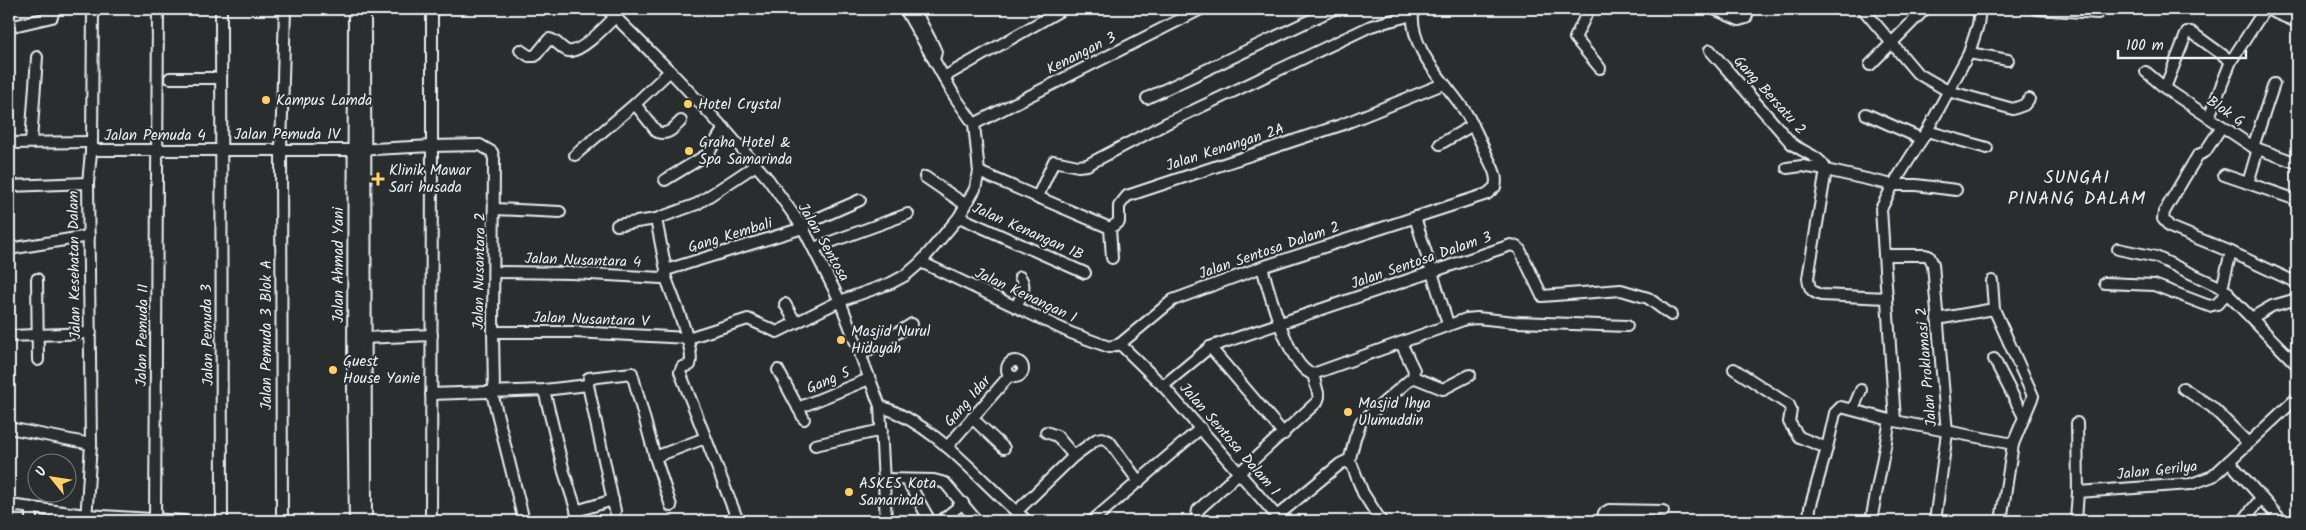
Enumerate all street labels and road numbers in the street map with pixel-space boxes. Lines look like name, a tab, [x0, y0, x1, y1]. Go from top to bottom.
street label: Kenangan 3	[1042, 26, 1121, 82]
street label: Gang Bersatu 2	[1727, 51, 1812, 141]
street label: Blok G	[2201, 90, 2250, 134]
street label: Jalan Kenangan 2A	[1163, 117, 1288, 178]
street label: Jalan Pemuda IV	[234, 123, 341, 147]
street label: Jalan Pemuda 4	[104, 124, 206, 148]
street label: Jalan Kesehatan Dalam	[62, 190, 88, 340]
street label: Jalan Kenangan 1B	[968, 197, 1087, 267]
street label: Jalan Sentosa	[791, 199, 855, 286]
street label: Jalan Ahmad Yani	[327, 206, 351, 323]
street label: Gang Kembali	[685, 211, 777, 260]
street label: Jalan Nusantara 2	[467, 212, 493, 330]
street label: Jalan Sentosa Dalam 2	[1196, 216, 1343, 286]
street label: Jalan Sentosa Dalam 3	[1348, 225, 1495, 296]
street label: Jalan Nusantara 4	[524, 247, 642, 275]
street label: Jalan Pemuda 3 Blok A	[255, 260, 279, 410]
street label: Jalan Kenangan 1	[971, 262, 1081, 330]
street label: Jalan Pemuda II	[130, 283, 156, 387]
street label: Jalan Pemuda 3	[195, 283, 221, 386]
street label: Jalan Nusantara V	[532, 306, 651, 334]
street label: Jalan Proklamasi 2	[1910, 306, 1944, 428]
street label: Gang 5	[803, 361, 855, 401]
street label: Gang Idar	[939, 370, 998, 433]
street label: Jalan Sentosa Dalam 1	[1173, 378, 1286, 502]
street label: Jalan Gerilya	[2116, 455, 2199, 487]

